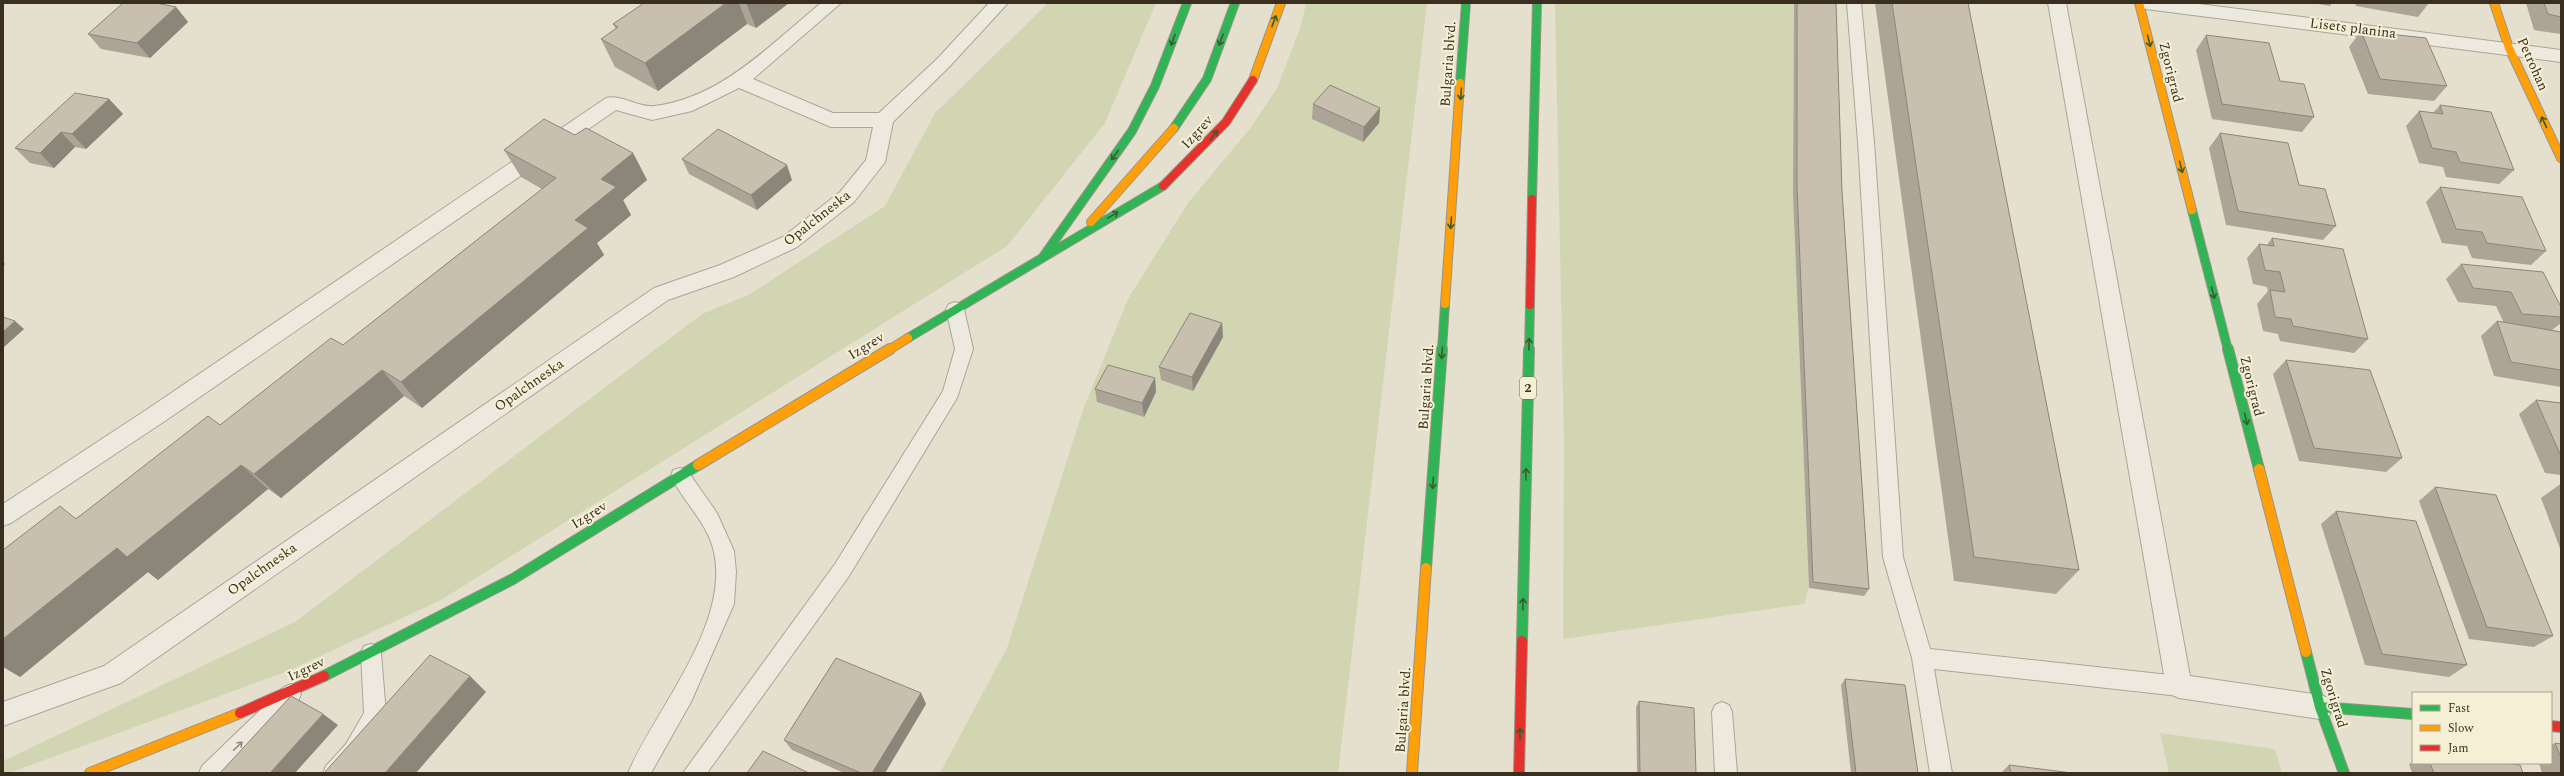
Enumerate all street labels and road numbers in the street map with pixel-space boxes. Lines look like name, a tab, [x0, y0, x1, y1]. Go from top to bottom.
street label: Lisets planina	[2309, 12, 2398, 44]
street label: Bulgaria blvd.	[1435, 20, 1461, 108]
street label: Petrohan	[2512, 34, 2554, 94]
street label: Zgorigrad	[2153, 40, 2189, 105]
street label: Izgrev	[1176, 110, 1219, 153]
street label: Opalchneska	[779, 185, 855, 251]
street label: Izgrev	[844, 326, 889, 365]
street label: Bulgaria blvd.	[1413, 343, 1439, 431]
street label: Opalchneska	[490, 353, 568, 417]
street label: Zgorigrad	[2234, 354, 2270, 419]
road number: 2	[1520, 377, 1536, 399]
street label: Izgrev	[567, 495, 612, 534]
street label: Opalchneska	[223, 537, 301, 601]
street label: Izgrev	[284, 651, 329, 687]
street label: Zgorigrad	[2315, 665, 2353, 731]
street label: Bulgaria blvd.	[1390, 666, 1416, 754]

